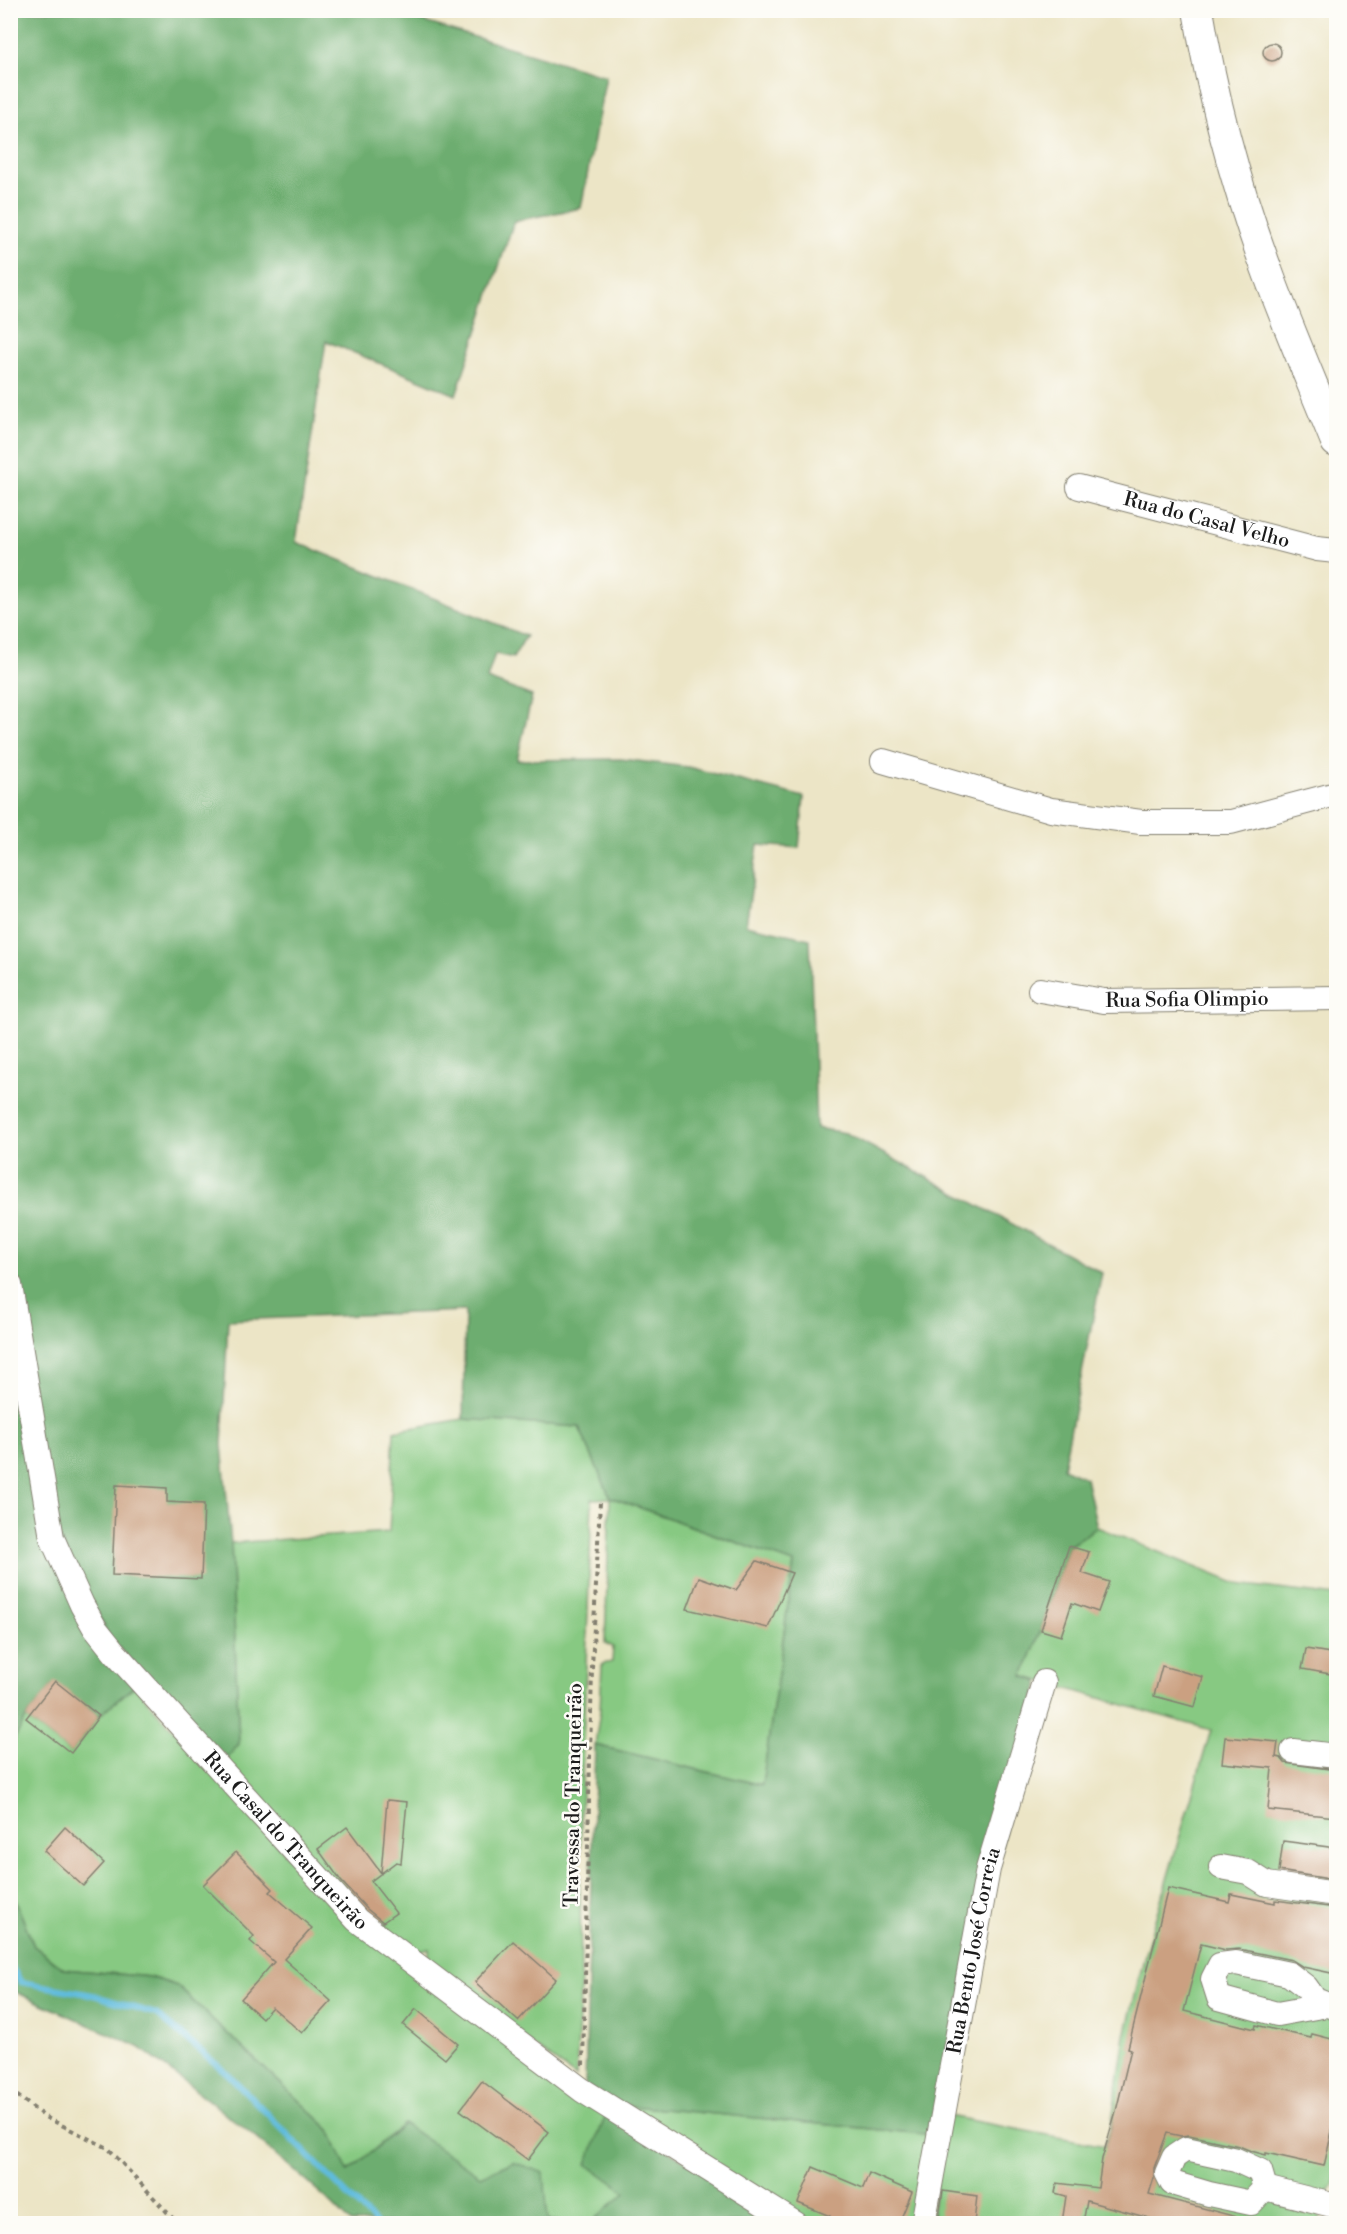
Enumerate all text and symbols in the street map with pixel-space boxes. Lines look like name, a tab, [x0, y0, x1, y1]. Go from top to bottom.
street label: Rua do Casal Velho	[1121, 487, 1293, 554]
street label: Rua Sofia Olimpio	[1105, 986, 1269, 1013]
street label: Travessa do Tranqueirão	[560, 1683, 588, 1907]
street label: Rua Casal do Tranqueirão	[198, 1746, 373, 1936]
street label: Rua Bento José Correia	[942, 1843, 1007, 2056]

